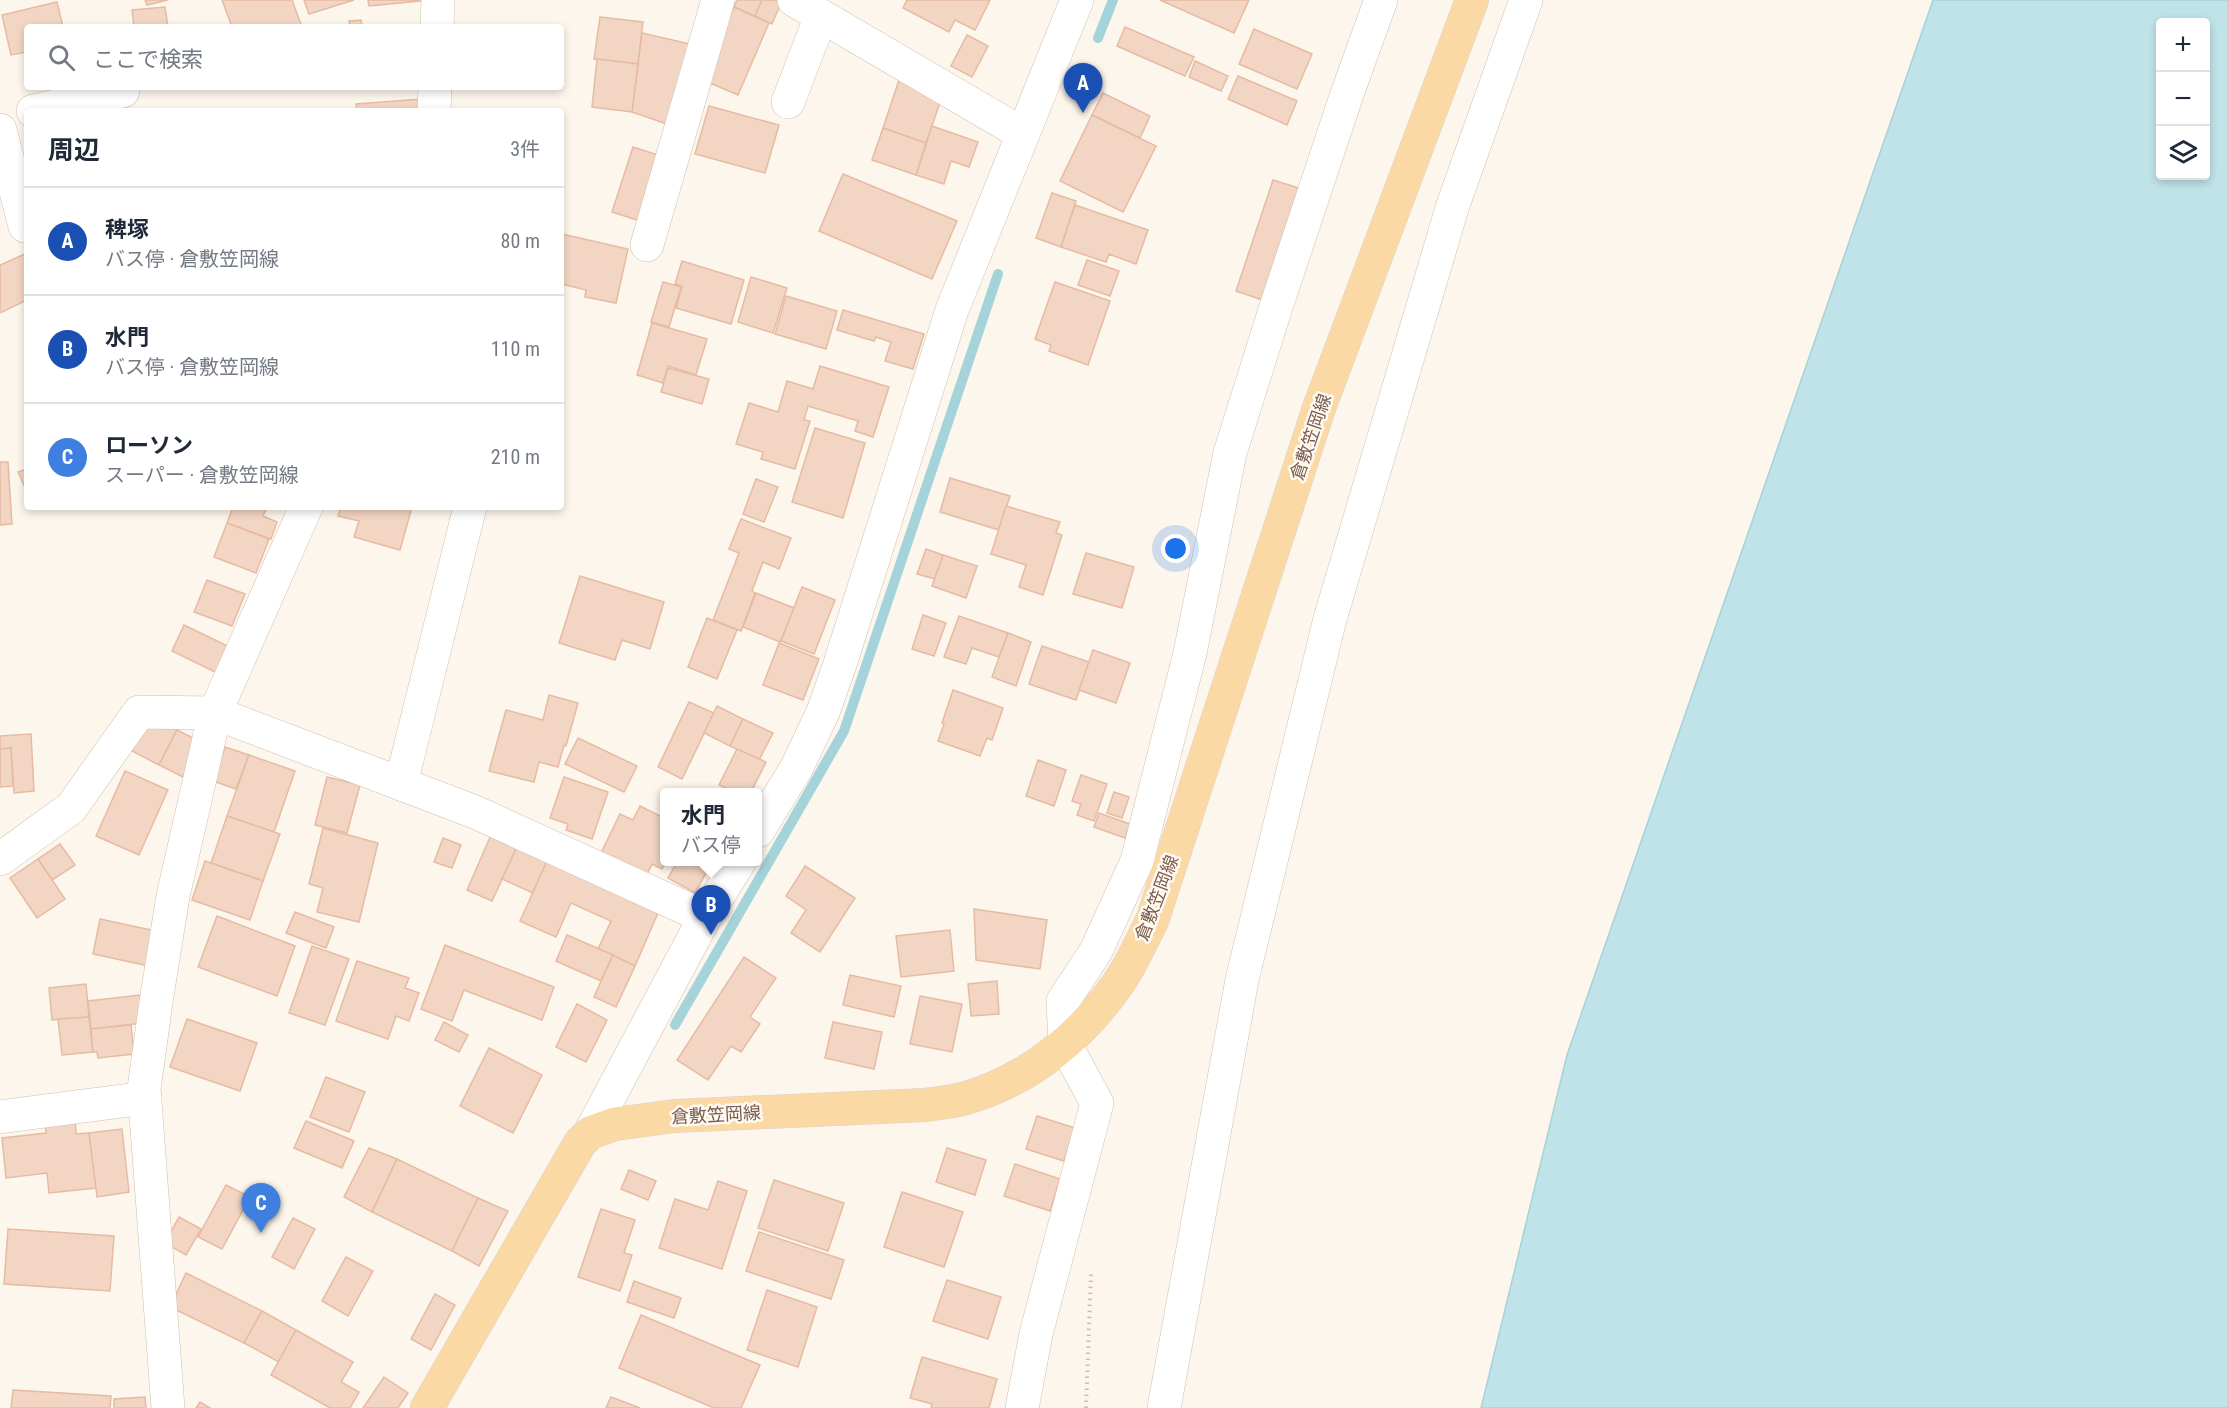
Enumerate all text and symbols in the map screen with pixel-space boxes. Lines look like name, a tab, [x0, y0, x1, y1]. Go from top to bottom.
map controls	[2156, 18, 2210, 180]
button: +	[2156, 18, 2210, 72]
search box	[24, 24, 564, 90]
icon: search	[45, 41, 78, 74]
text: ここで検索	[93, 47, 203, 72]
pin: A	[1064, 63, 1102, 113]
button: −	[2156, 72, 2210, 126]
button: layers	[2156, 126, 2210, 180]
text: 周辺	[48, 135, 100, 165]
text: 3件	[510, 137, 540, 161]
text: 稗塚	[105, 217, 149, 242]
text: A	[62, 229, 73, 253]
text: 80 m	[501, 229, 540, 253]
text: バス停 · 倉敷笠岡線	[105, 247, 279, 271]
text: 水門	[105, 325, 149, 350]
text: B	[62, 337, 73, 361]
text: 110 m	[491, 337, 540, 361]
text: バス停 · 倉敷笠岡線	[105, 355, 279, 379]
street label: 倉敷笠岡線	[1286, 391, 1335, 483]
text: ローソン	[105, 433, 193, 458]
text: C	[62, 445, 73, 469]
text: 210 m	[491, 445, 540, 469]
text: スーパー · 倉敷笠岡線	[105, 463, 299, 487]
your location	[1161, 534, 1190, 563]
popup	[660, 788, 762, 866]
text: 水門	[681, 803, 725, 828]
text: バス停	[681, 833, 741, 857]
street label: 倉敷笠岡線	[1131, 852, 1182, 944]
pin: B	[692, 886, 730, 935]
street label: 倉敷笠岡線	[670, 1102, 761, 1127]
pin: C	[242, 1184, 280, 1233]

